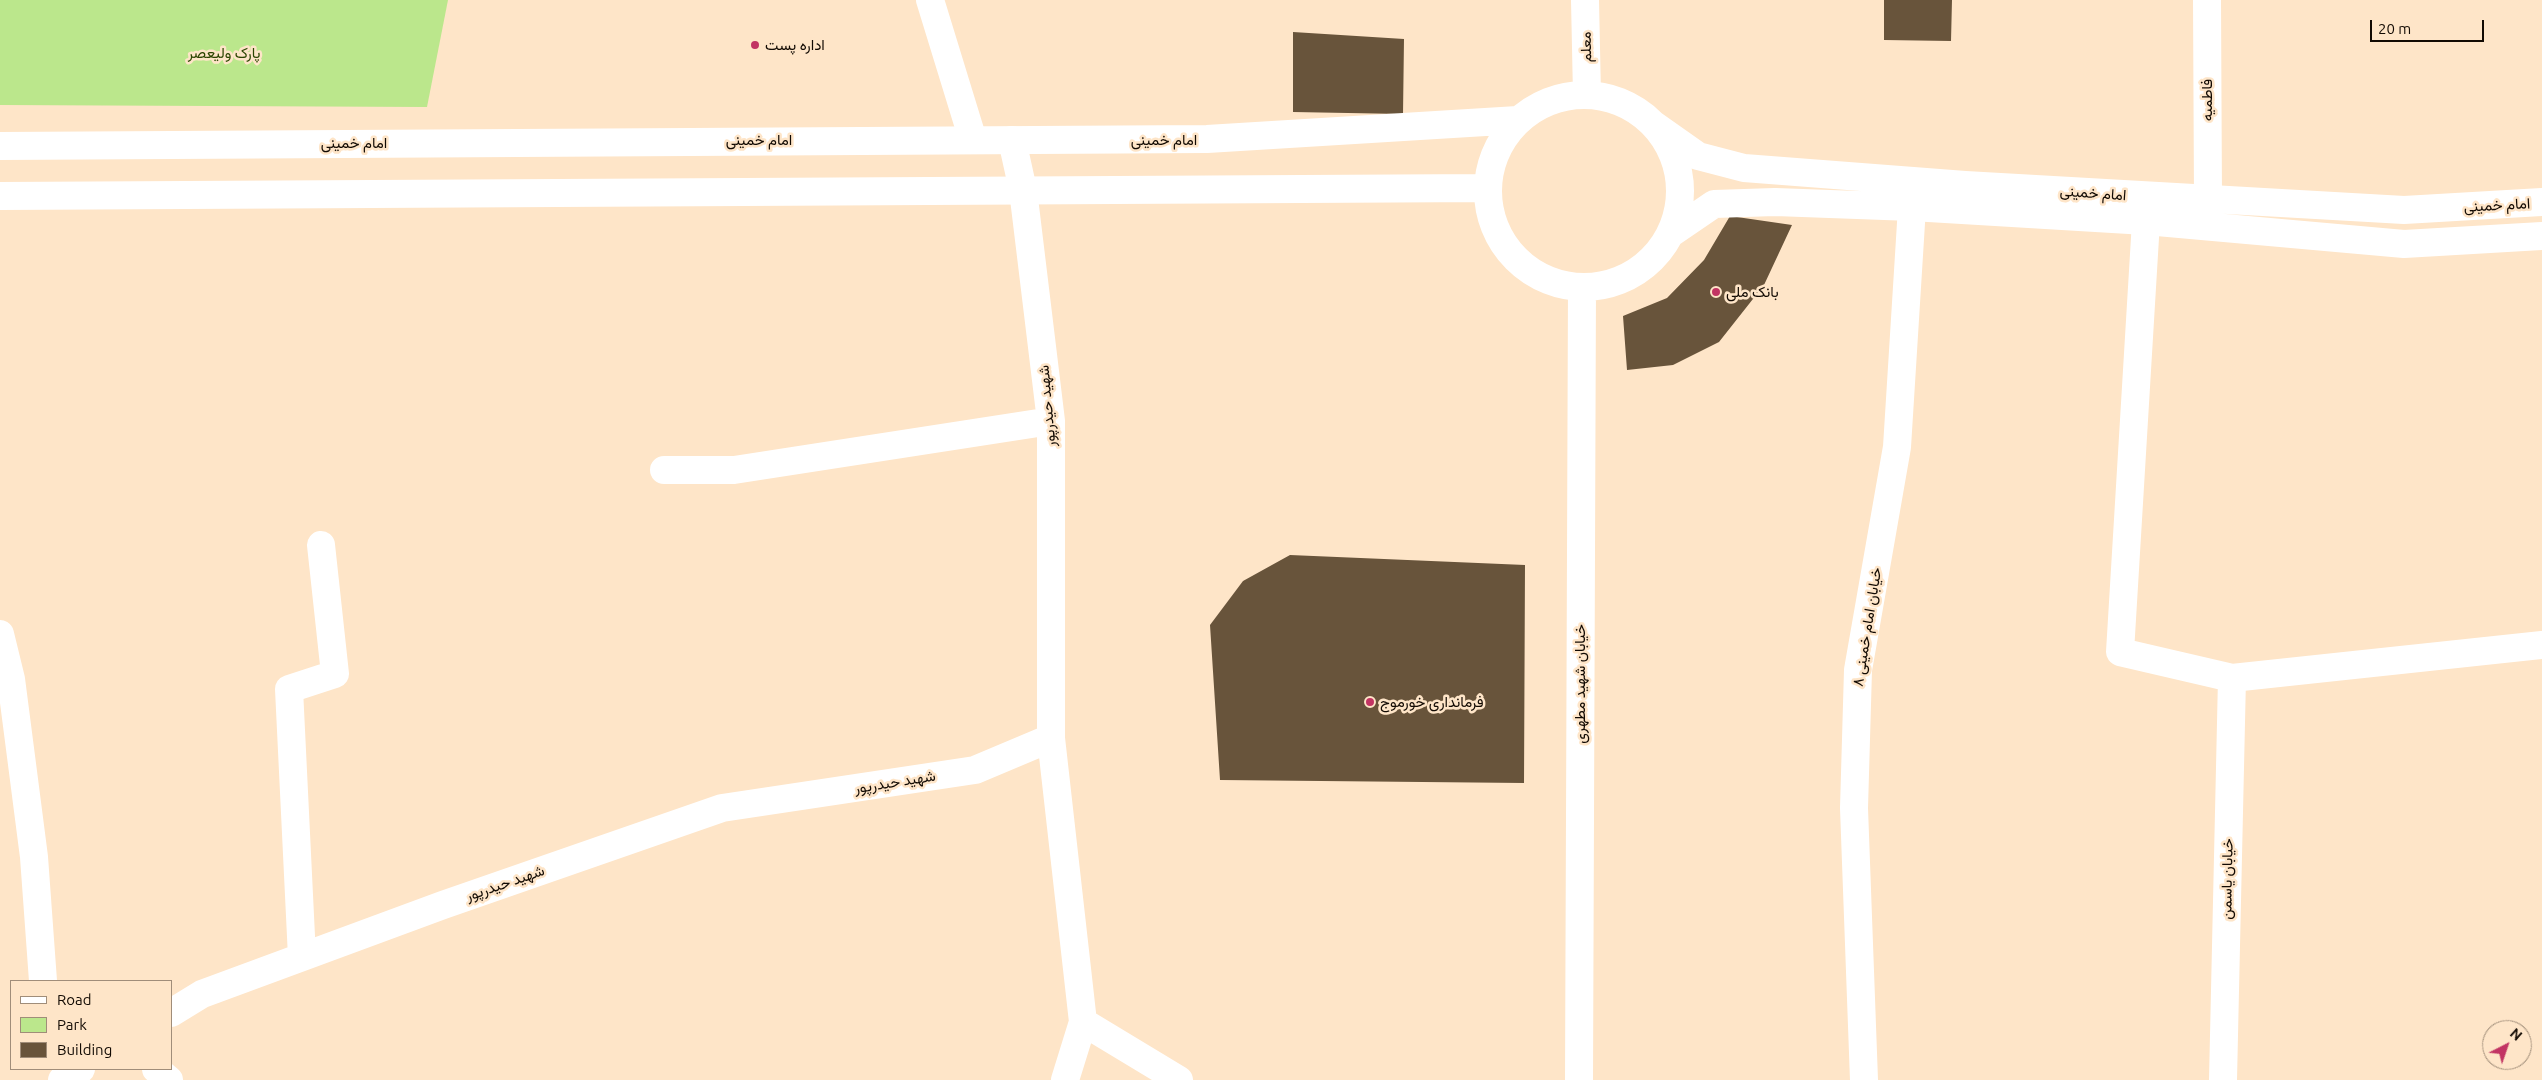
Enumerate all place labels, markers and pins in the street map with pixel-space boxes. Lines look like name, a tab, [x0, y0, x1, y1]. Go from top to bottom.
place label: اداره پست	[765, 36, 825, 54]
marker: اداره پست	[749, 39, 761, 51]
place label: بانک ملی	[1726, 283, 1779, 301]
marker: بانک ملی	[1710, 286, 1722, 298]
place label: فرمانداری خورموج	[1380, 693, 1484, 711]
marker: فرمانداری خورموج	[1364, 696, 1376, 708]

